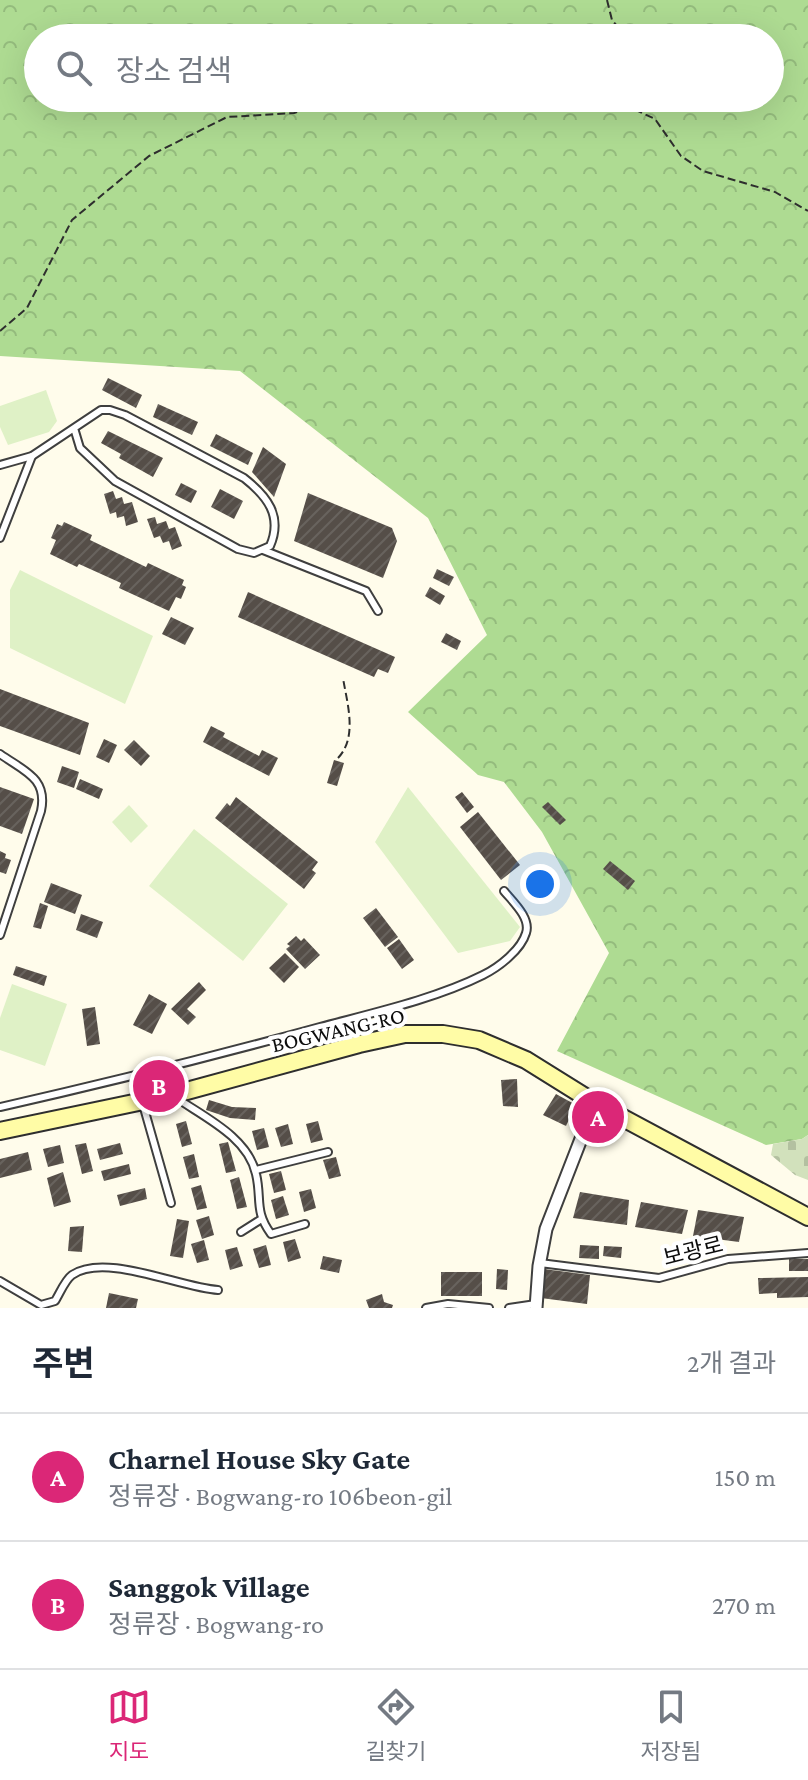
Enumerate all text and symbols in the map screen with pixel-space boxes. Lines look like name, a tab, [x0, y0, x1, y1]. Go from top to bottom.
search box	[24, 24, 784, 112]
icon: search	[52, 46, 96, 90]
text: 장소 검색	[116, 54, 232, 87]
your location	[520, 864, 560, 904]
street label: BOGWANG-RO	[269, 1003, 407, 1057]
pin: B	[133, 1056, 185, 1116]
pin: A	[572, 1087, 624, 1147]
street label: 보광로	[661, 1232, 725, 1270]
text: 주변	[32, 1345, 95, 1382]
text: 2개 결과	[687, 1349, 776, 1378]
text: Charnel House Sky Gate	[108, 1442, 410, 1475]
text: A	[50, 1463, 66, 1492]
text: 150 m	[715, 1463, 776, 1492]
text: 정류장 · Bogwang-ro 106beon-gil	[108, 1482, 452, 1511]
text: Sanggok Village	[108, 1570, 310, 1603]
text: B	[50, 1591, 66, 1620]
text: 270 m	[712, 1591, 776, 1620]
text: 정류장 · Bogwang-ro	[108, 1610, 324, 1639]
tab: 지도	[107, 1685, 151, 1765]
tab: 길찾기	[365, 1685, 426, 1765]
tab: 저장됨	[640, 1685, 701, 1765]

